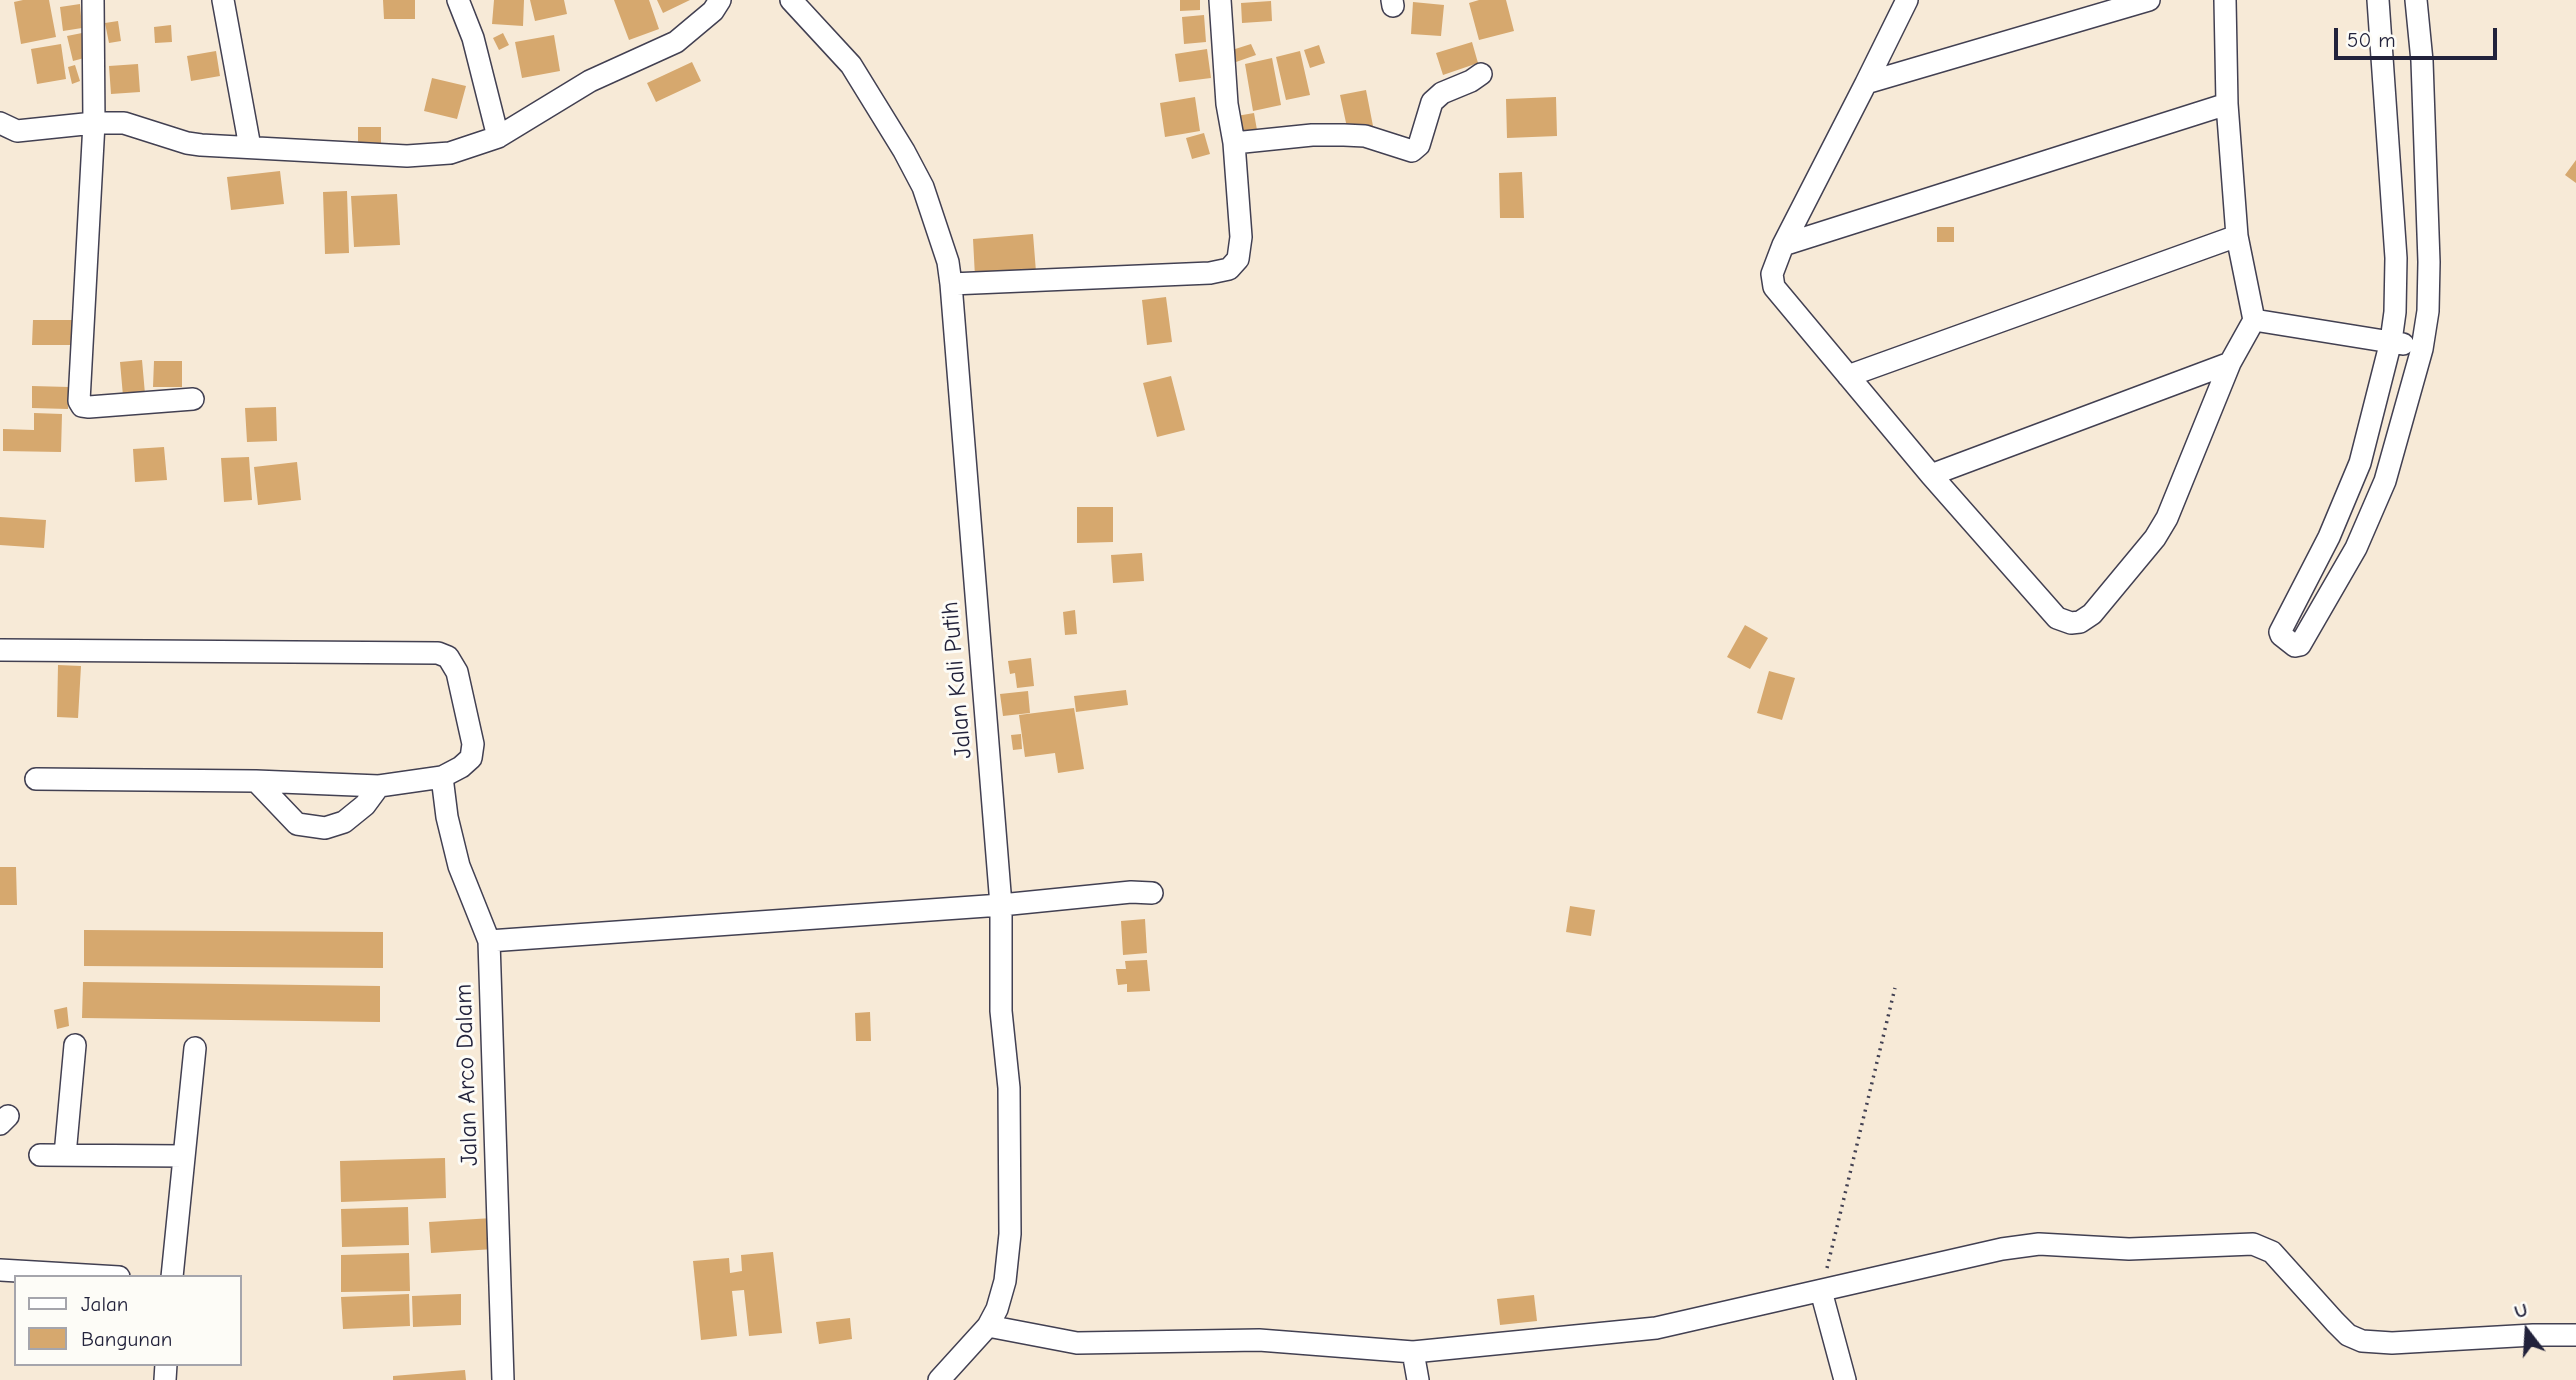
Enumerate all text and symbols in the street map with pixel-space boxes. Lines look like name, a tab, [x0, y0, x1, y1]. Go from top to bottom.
scale bar	[2338, 14, 2501, 58]
text: 50 m	[2347, 28, 2396, 52]
street label: Jalan Kali Putih	[936, 600, 978, 760]
street label: Jalan Arco Dalam	[449, 983, 485, 1167]
legend	[14, 1275, 242, 1366]
text: Jalan	[81, 1292, 128, 1316]
north arrow	[2492, 1296, 2562, 1366]
text: U	[2512, 1299, 2530, 1323]
text: Bangunan	[81, 1327, 172, 1351]

